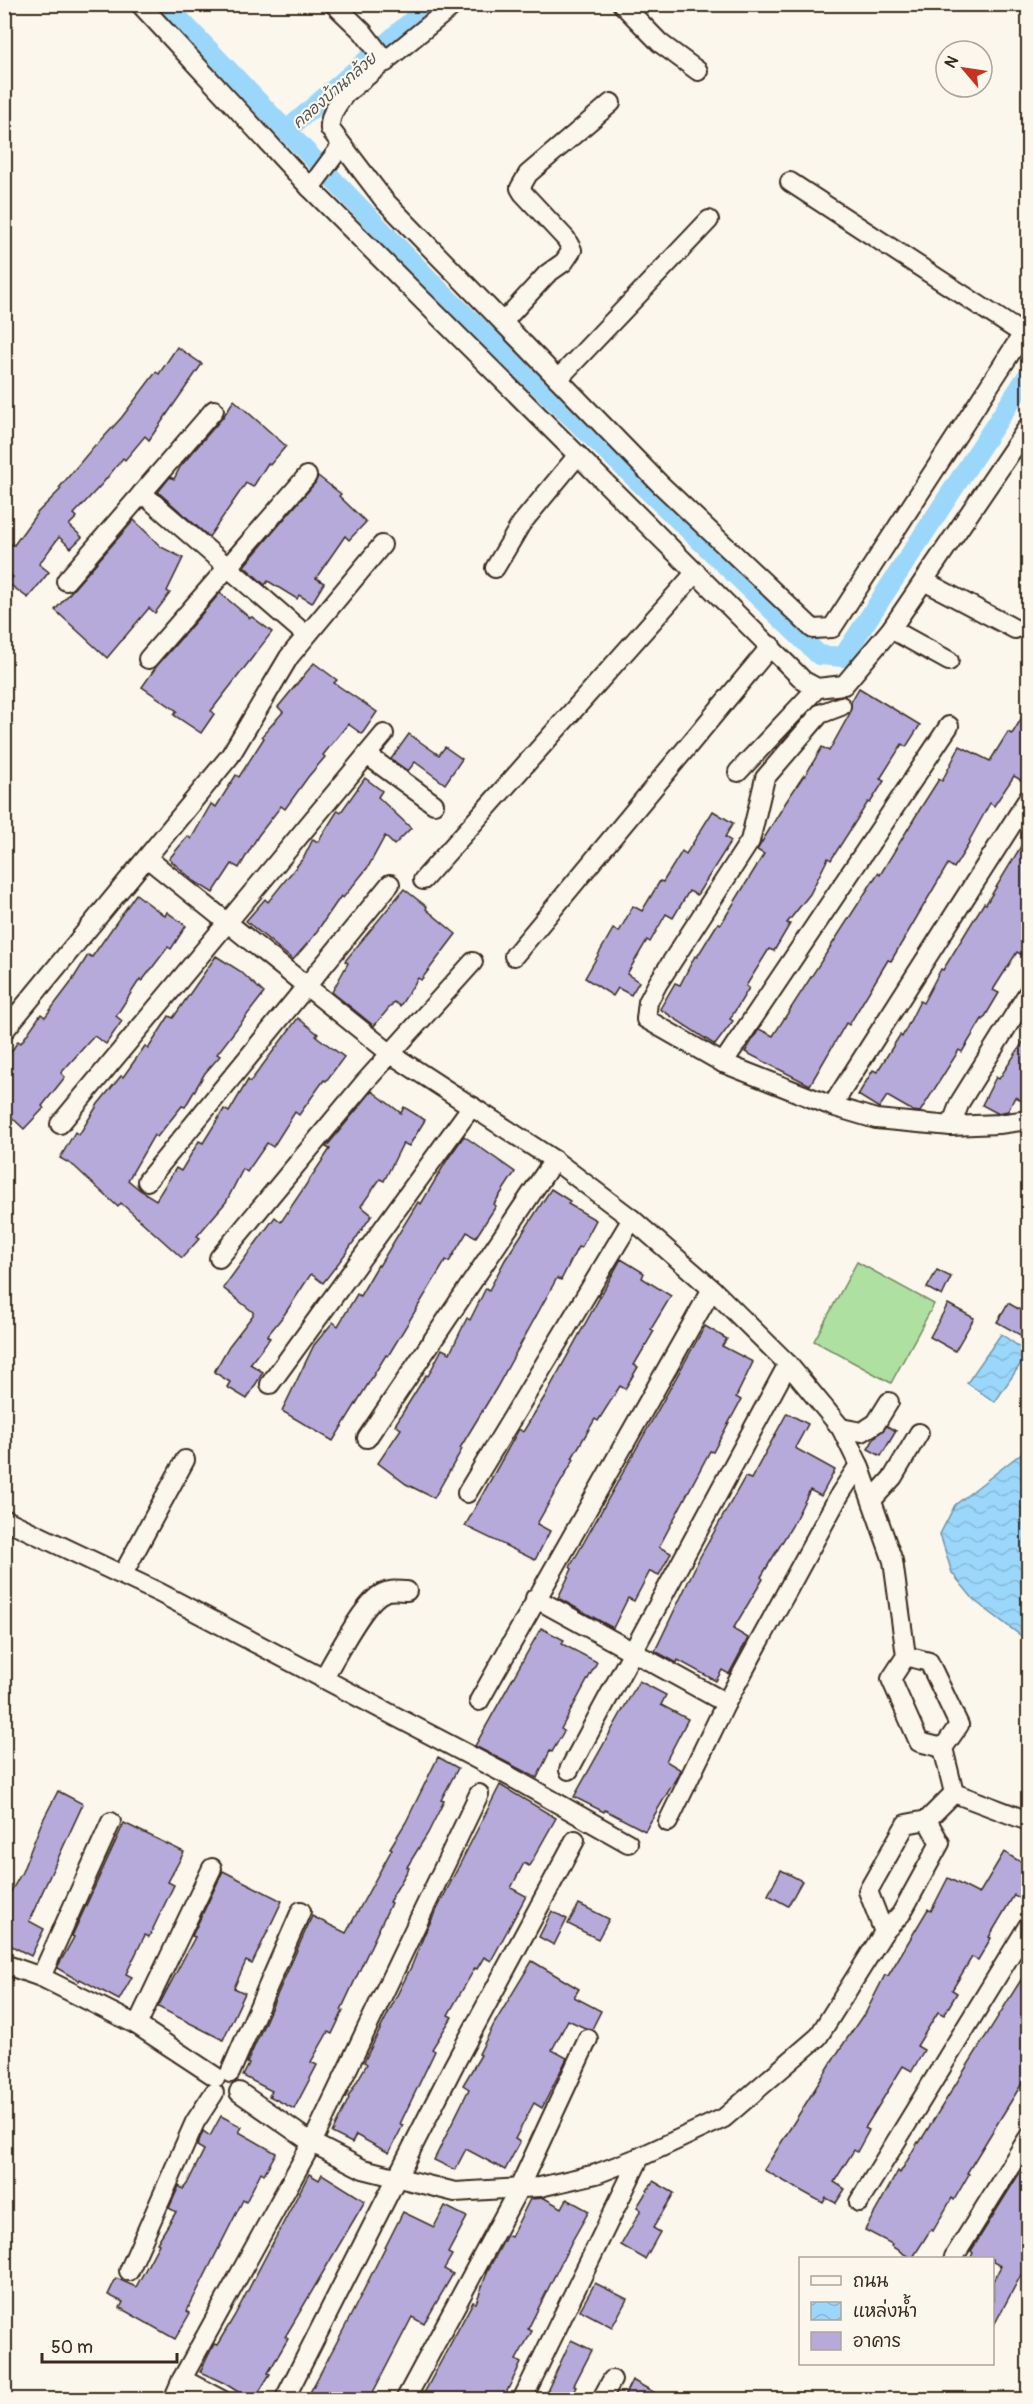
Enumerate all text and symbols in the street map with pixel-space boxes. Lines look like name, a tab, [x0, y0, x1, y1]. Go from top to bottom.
north arrow	[934, 39, 994, 99]
water label: คลองบ้านกล้วย	[288, 47, 382, 133]
text: N	[940, 52, 963, 72]
legend	[799, 2257, 994, 2365]
text: ถนน	[853, 2270, 888, 2293]
text: แหล่งน้ำ	[853, 2294, 917, 2323]
scale bar	[42, 2326, 177, 2364]
text: อาคาร	[853, 2330, 901, 2353]
text: 50 m	[51, 2336, 93, 2359]

